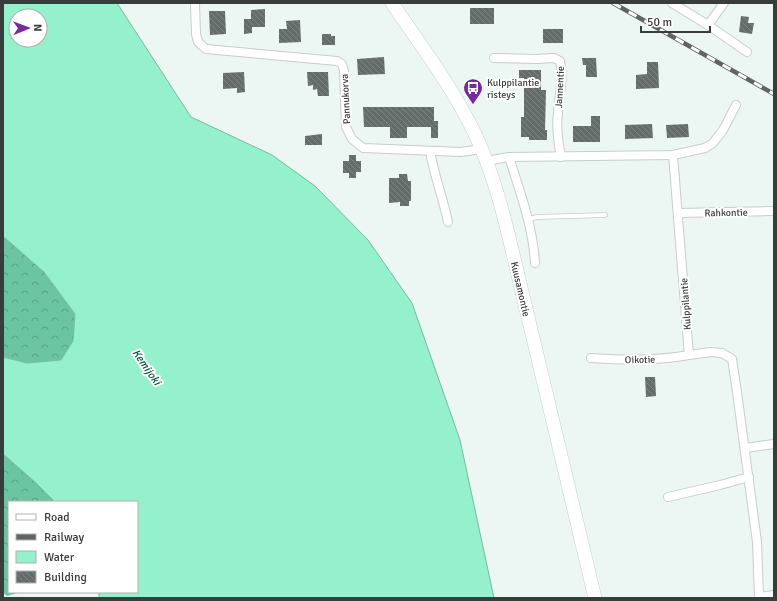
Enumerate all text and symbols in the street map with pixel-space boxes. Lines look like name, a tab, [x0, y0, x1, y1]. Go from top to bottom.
north arrow	[8, 8, 48, 48]
scale bar	[641, 8, 710, 34]
text: 50 m	[647, 15, 672, 30]
text: N	[31, 24, 44, 32]
street label: Jannentie	[553, 66, 567, 108]
street label: Pannukorva	[339, 73, 353, 124]
bus stop icon: Kulppilantie risteys	[462, 77, 484, 105]
place label: Kulppilantie risteys	[487, 77, 539, 101]
street label: Rahkontie	[704, 207, 748, 219]
street label: Kuusamontie	[508, 261, 532, 318]
street label: Kulppilantie	[678, 277, 694, 330]
water label: Kemijoki	[130, 347, 164, 389]
street label: Oikotie	[625, 354, 655, 366]
legend	[8, 501, 138, 593]
text: Road	[44, 510, 70, 525]
text: Railway	[44, 530, 84, 545]
text: Water	[44, 550, 75, 565]
text: Building	[44, 570, 87, 585]

